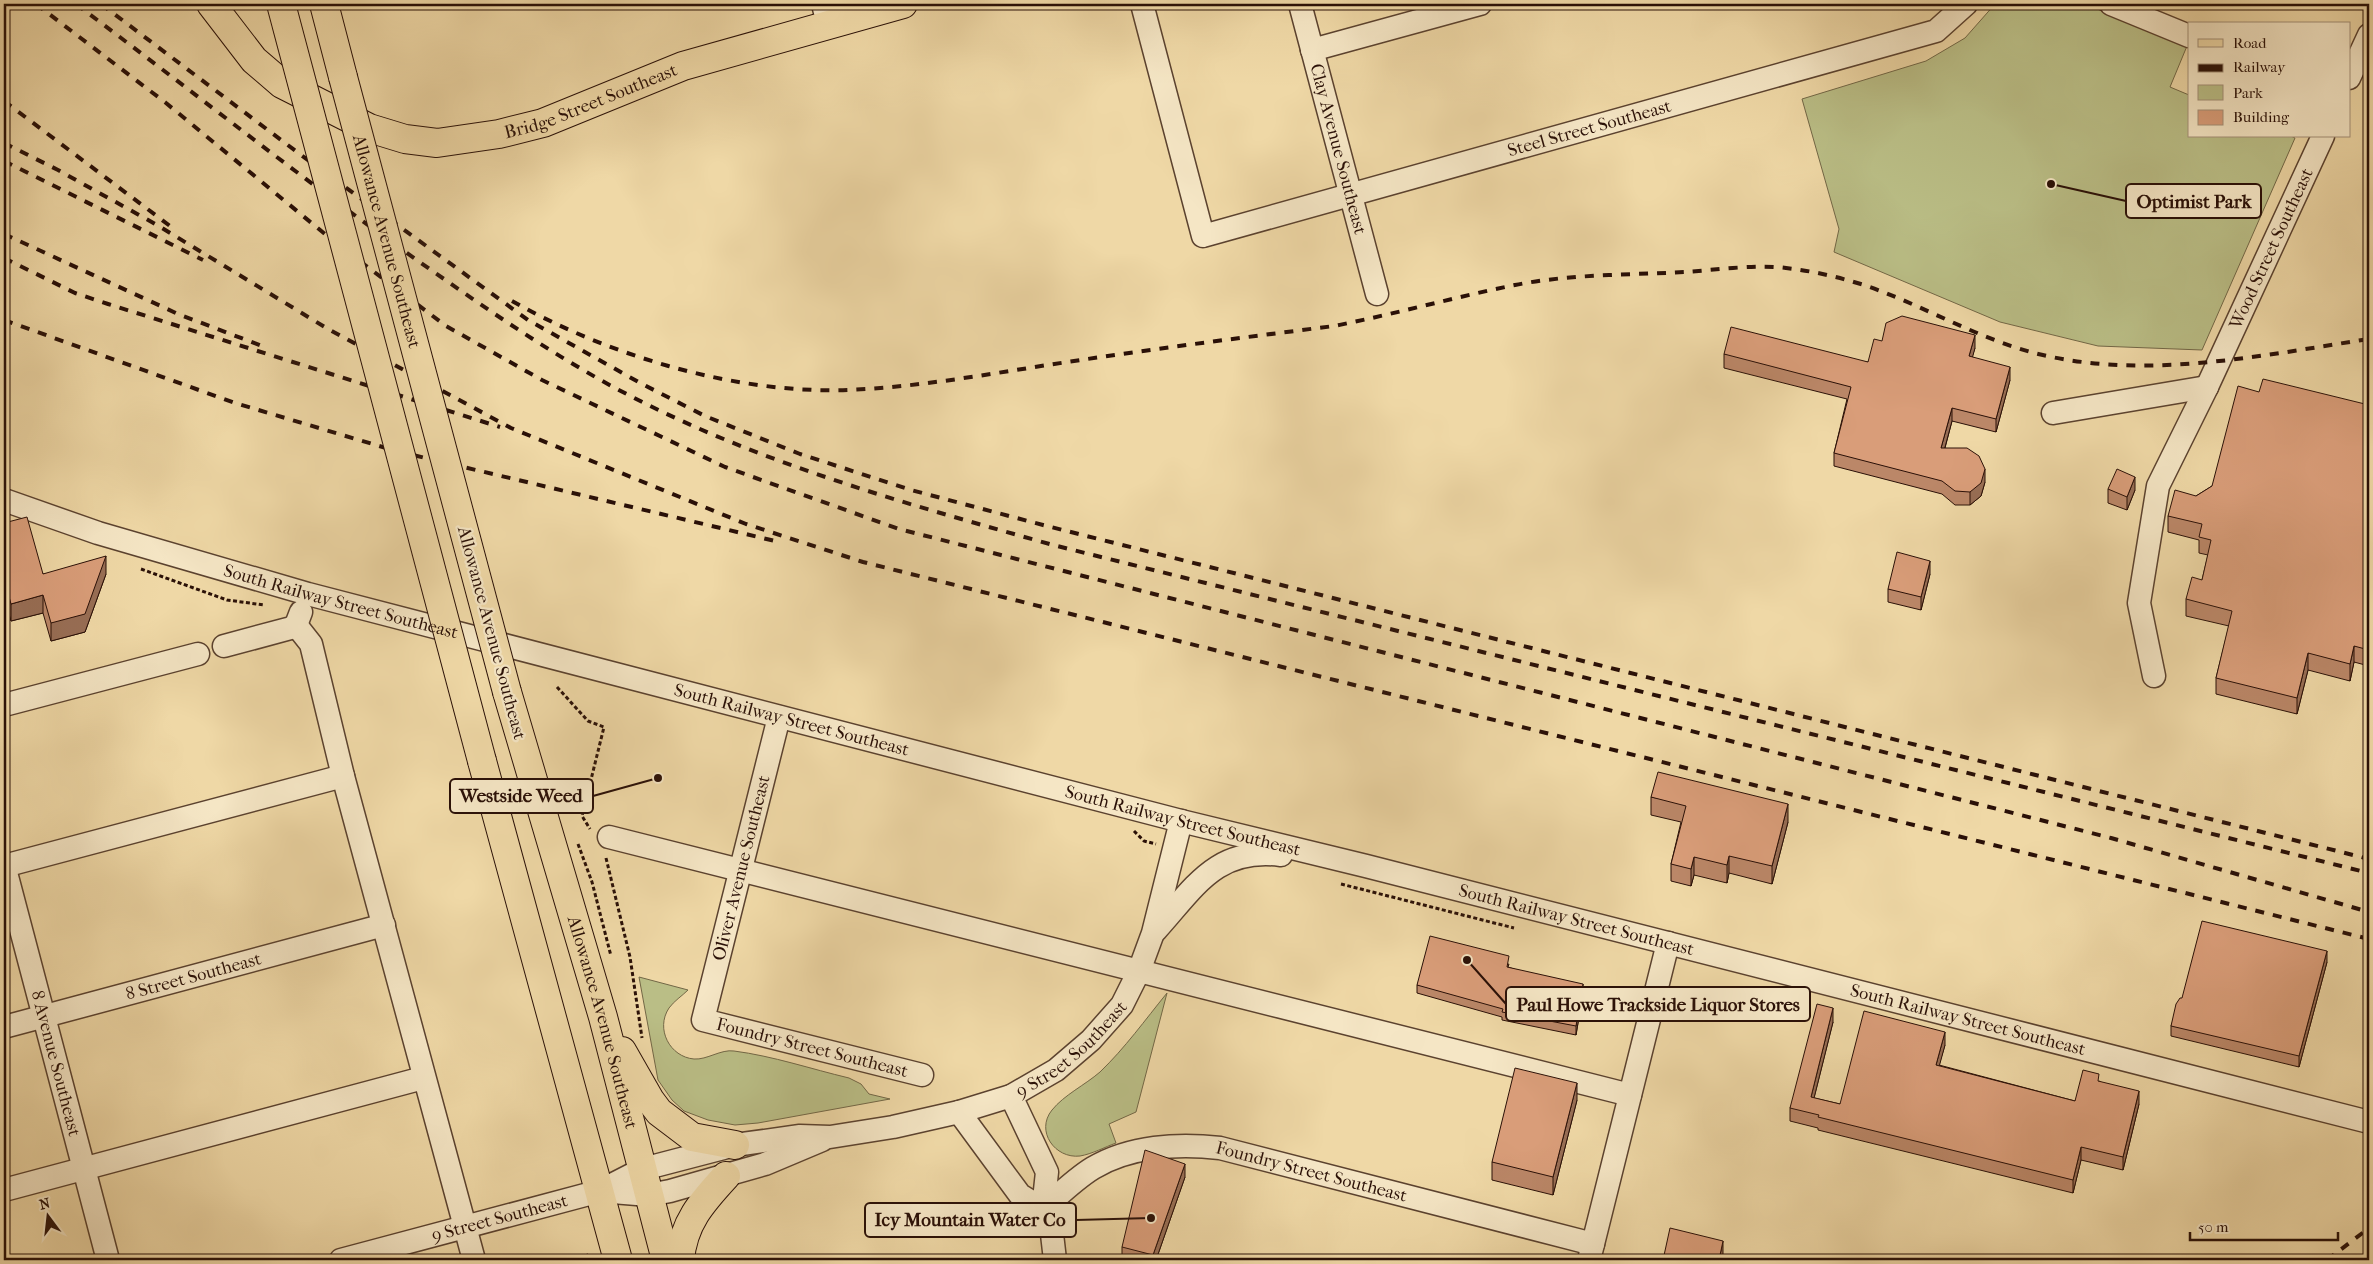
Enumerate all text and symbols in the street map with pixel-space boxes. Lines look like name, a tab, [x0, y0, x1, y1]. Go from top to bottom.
legend	[2188, 22, 2350, 138]
text: Road	[2233, 34, 2267, 52]
text: Railway	[2233, 58, 2286, 76]
street label: Bridge Street Southeast	[502, 59, 681, 143]
street label: Clay Avenue Southeast	[1305, 61, 1371, 237]
text: Park	[2233, 84, 2263, 102]
street label: Steel Street Southeast	[1505, 95, 1674, 161]
text: Building	[2233, 108, 2290, 126]
street label: Allowance Avenue Southeast	[348, 131, 425, 351]
street label: Wood Street Southeast	[2225, 164, 2318, 334]
callout: Optimist Park	[2126, 184, 2261, 218]
text: Optimist Park	[2136, 191, 2253, 213]
street label: Allowance Avenue Southeast	[453, 523, 530, 743]
street label: South Railway Street Southeast	[221, 560, 461, 644]
street label: South Railway Street Southeast	[672, 680, 912, 761]
street label: Oliver Avenue Southeast	[708, 773, 775, 963]
callout: Westside Weed	[450, 779, 593, 813]
street label: South Railway Street Southeast	[1063, 781, 1303, 861]
text: Westside Weed	[458, 785, 583, 807]
street label: South Railway Street Southeast	[1457, 880, 1697, 960]
street label: Allowance Avenue Southeast	[562, 913, 642, 1132]
street label: 8 Street Southeast	[123, 948, 264, 1005]
street label: South Railway Street Southeast	[1848, 980, 2088, 1060]
callout: Paul Howe Trackside Liquor Stores	[1506, 987, 1810, 1021]
street label: 8 Avenue Southeast	[26, 988, 85, 1139]
text: Paul Howe Trackside Liquor Stores	[1516, 994, 1800, 1016]
street label: 9 Street Southeast	[1012, 996, 1132, 1102]
street label: Foundry Street Southeast	[714, 1014, 911, 1082]
street label: Foundry Street Southeast	[1214, 1137, 1410, 1207]
street label: 9 Street Southeast	[429, 1190, 570, 1246]
north arrow	[22, 1192, 72, 1242]
text: N	[37, 1194, 52, 1214]
callout: Icy Mountain Water Co	[865, 1203, 1076, 1237]
text: Icy Mountain Water Co	[874, 1209, 1066, 1231]
scale bar	[2190, 1209, 2338, 1241]
text: 50 m	[2198, 1218, 2229, 1236]

